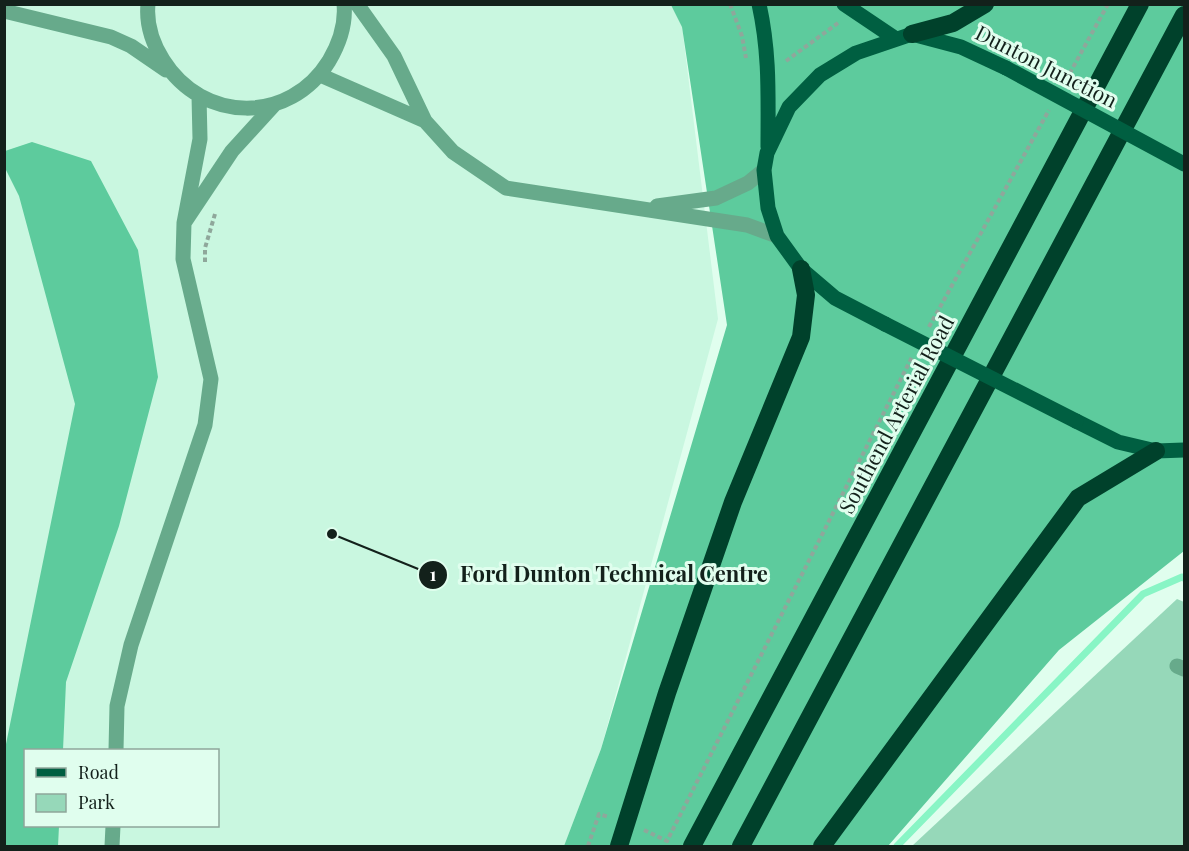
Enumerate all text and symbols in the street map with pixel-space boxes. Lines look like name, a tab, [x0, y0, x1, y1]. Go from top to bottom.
street label: Dunton Junction	[971, 17, 1123, 113]
street label: Southend Arterial Road	[831, 310, 959, 518]
callout: Ford Dunton Technical Centre	[418, 555, 780, 595]
text: Ford Dunton Technical Centre	[460, 558, 768, 588]
text: 1	[430, 562, 437, 586]
legend	[24, 749, 219, 827]
text: Road	[78, 760, 119, 784]
text: Park	[78, 790, 115, 814]

